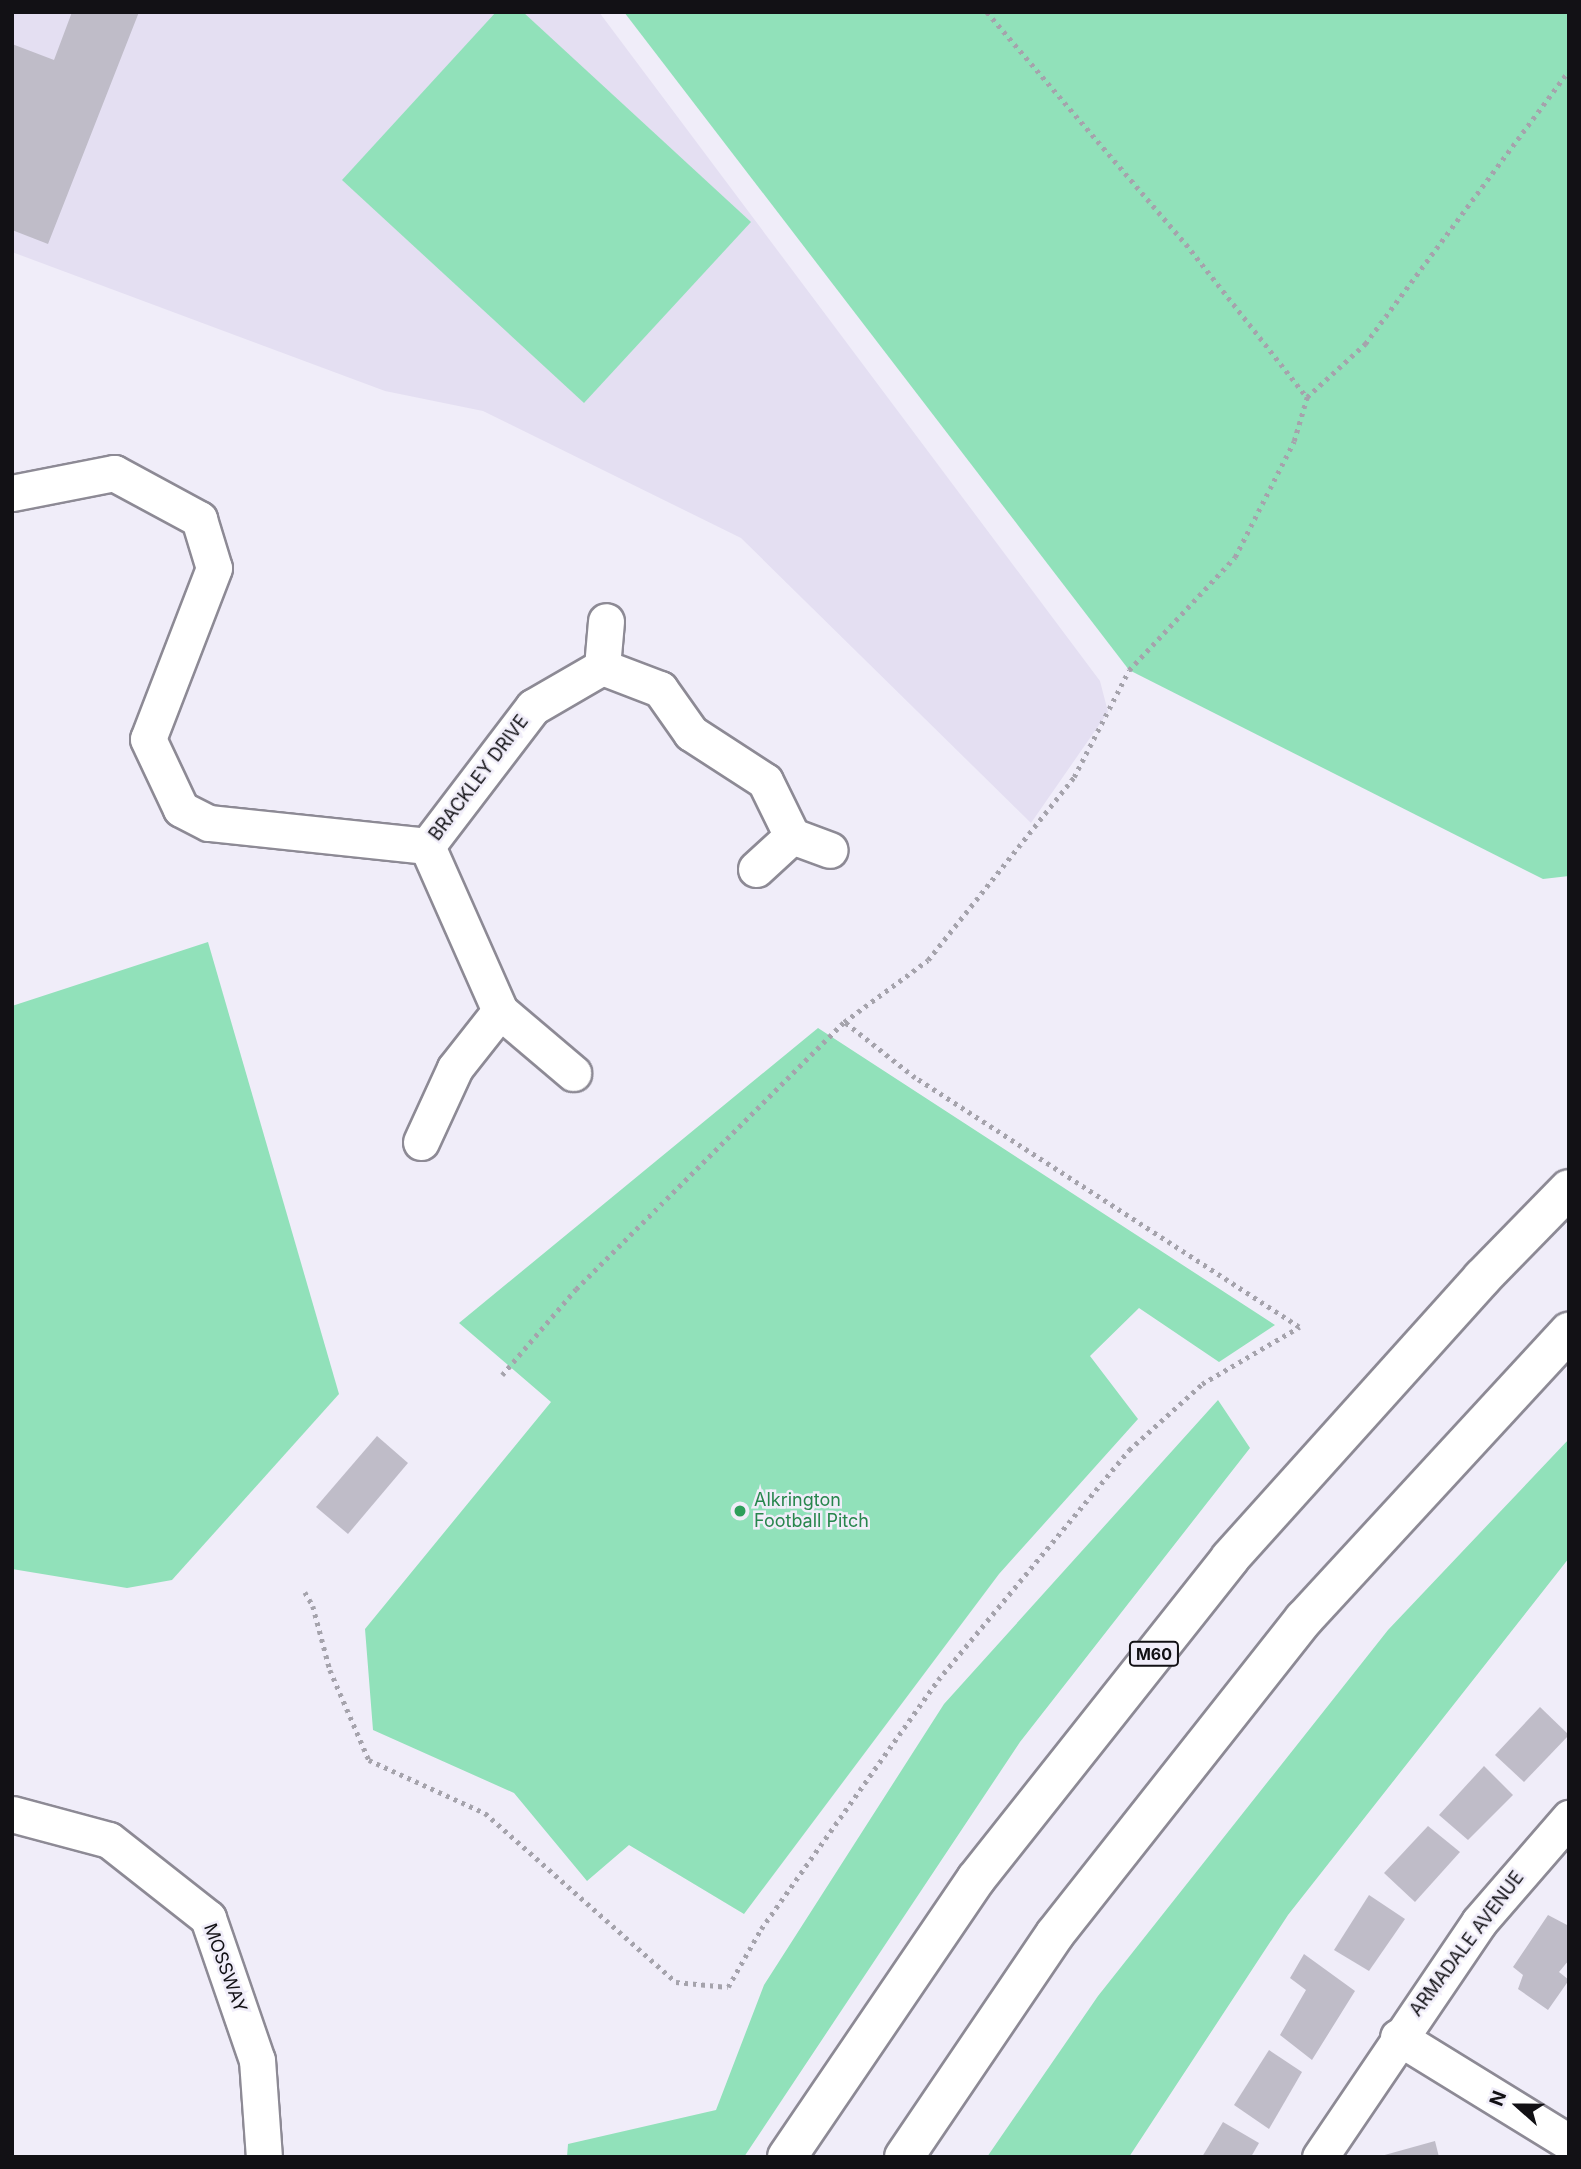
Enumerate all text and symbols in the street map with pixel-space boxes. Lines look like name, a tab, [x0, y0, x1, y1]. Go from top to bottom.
street label: BRACKLEY DRIVE	[425, 711, 533, 845]
place label: Alkrington Football Pitch	[754, 1490, 869, 1532]
marker: Alkrington Football Pitch	[732, 1503, 748, 1519]
road number: M60	[1128, 1642, 1180, 1666]
street label: ARMADALE AVENUE	[1405, 1867, 1529, 2021]
street label: MOSSWAY	[199, 1921, 251, 2015]
north arrow	[1483, 2071, 1553, 2141]
text: N	[1485, 2087, 1511, 2109]

